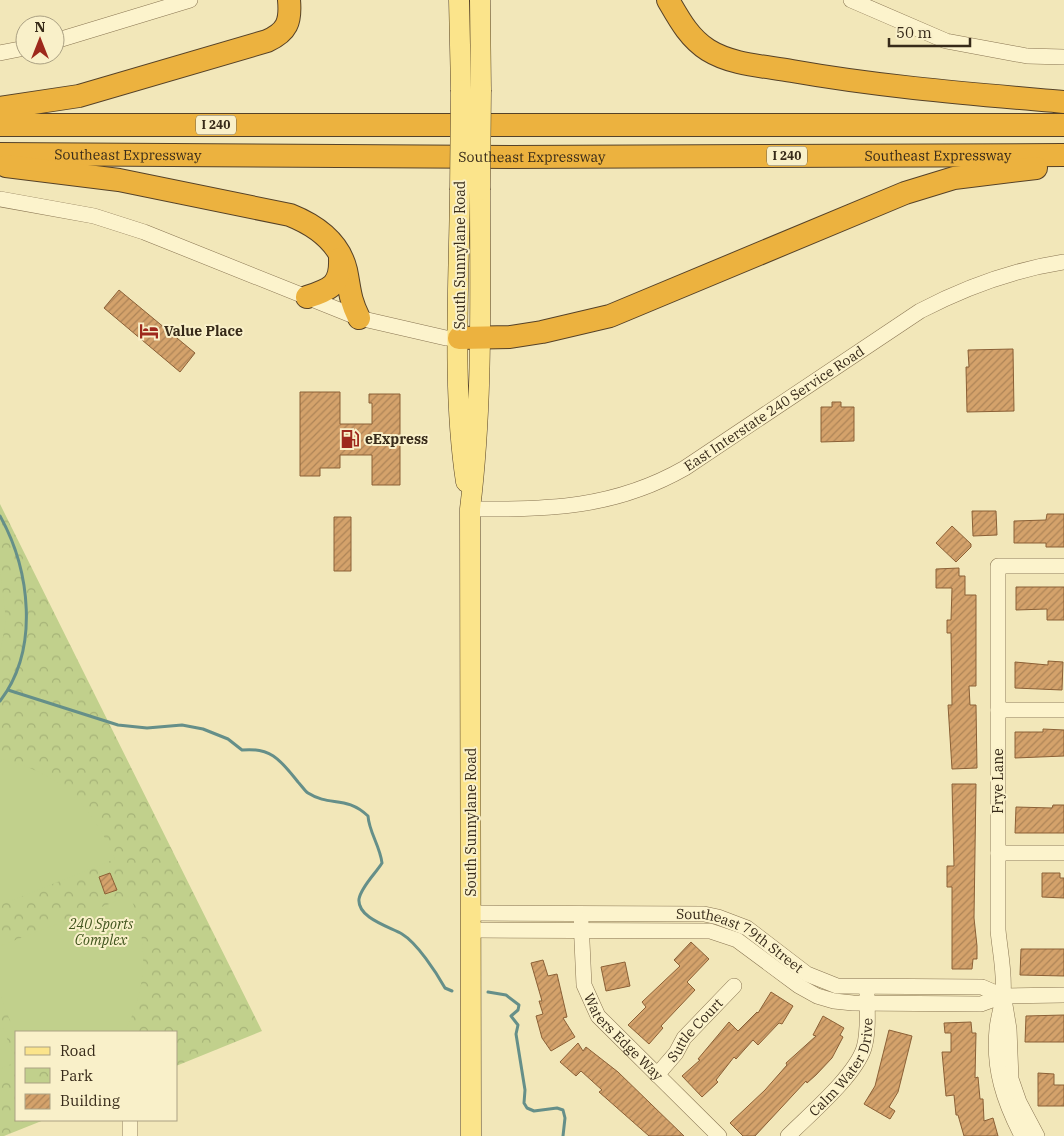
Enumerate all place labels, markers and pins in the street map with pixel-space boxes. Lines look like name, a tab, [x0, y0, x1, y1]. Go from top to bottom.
hotel icon: Value Place	[138, 320, 160, 342]
place label: Value Place	[164, 322, 243, 340]
fuel station icon: eExpress	[339, 428, 361, 450]
place label: eExpress	[365, 430, 428, 448]

